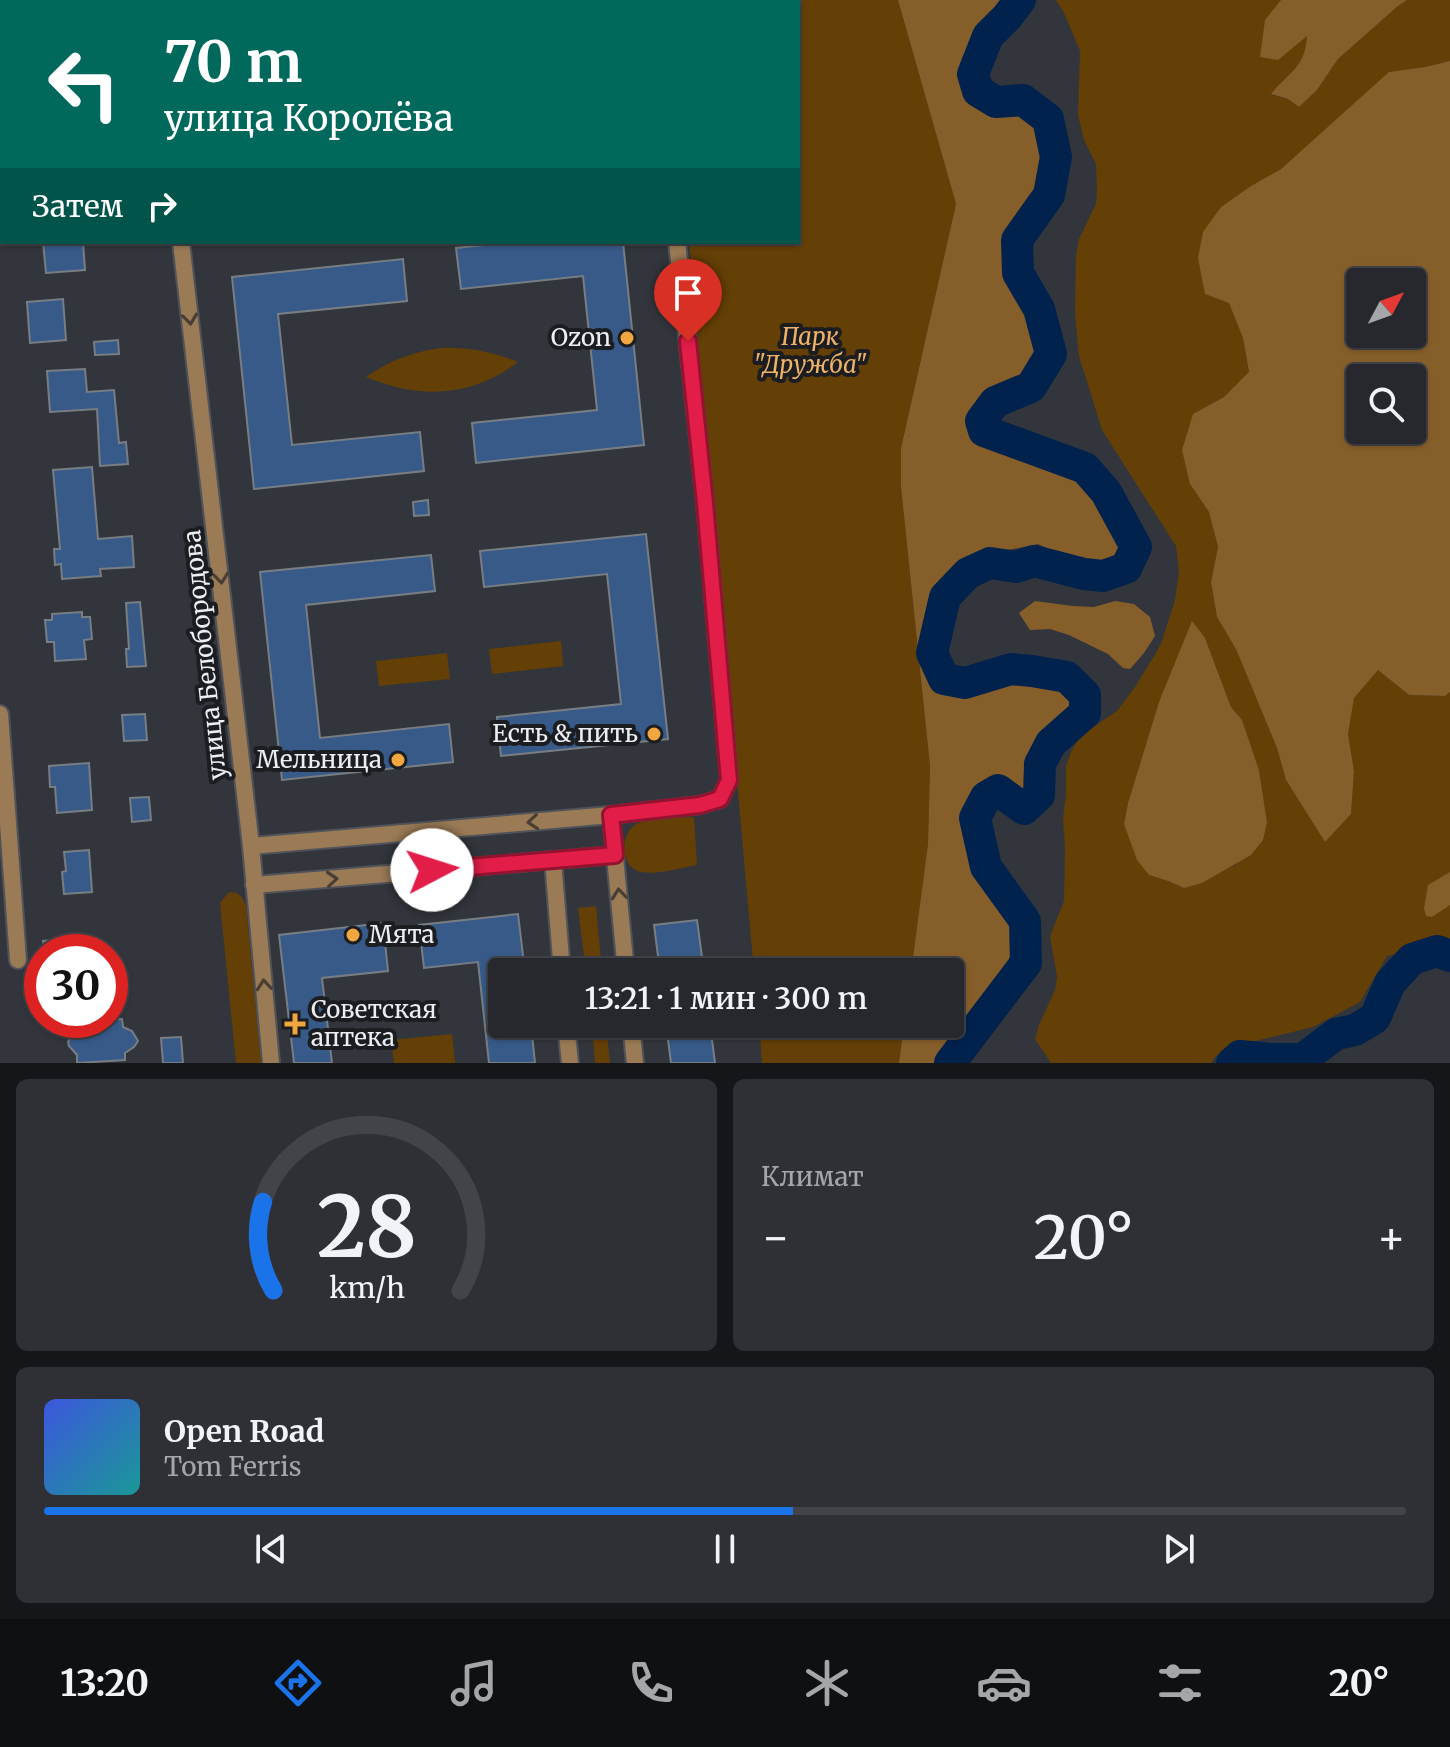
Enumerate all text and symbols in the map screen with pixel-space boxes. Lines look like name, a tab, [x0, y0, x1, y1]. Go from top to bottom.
text: 70 m	[164, 27, 302, 97]
icon: left	[32, 32, 136, 136]
text: улица Королёва	[164, 96, 454, 141]
icon: right	[140, 184, 184, 228]
text: Затем	[32, 187, 124, 225]
pin	[654, 259, 722, 341]
north arrow	[1346, 268, 1426, 348]
map controls	[1346, 268, 1426, 444]
icon: arrive	[666, 271, 710, 315]
one-way arrow	[181, 313, 198, 326]
park label: Парк "Дружба"	[753, 321, 867, 380]
place label: Ozon	[551, 322, 611, 353]
marker: Ozon	[618, 329, 636, 347]
button: search	[1346, 364, 1426, 444]
street label: улица Белобородова	[176, 528, 233, 782]
one-way arrow	[212, 572, 229, 585]
place label: Есть & пить	[492, 718, 638, 749]
marker: Есть & пить	[645, 725, 663, 743]
place label: Мельница	[256, 744, 382, 775]
marker: Мельница	[389, 751, 407, 769]
one-way arrow	[526, 813, 539, 830]
position arrow	[390, 828, 474, 912]
one-way arrow	[326, 871, 339, 888]
one-way arrow	[610, 887, 627, 900]
place label: Мята	[369, 919, 435, 950]
marker: Мята	[344, 926, 362, 944]
speed limit sign: 30	[24, 934, 128, 1038]
one-way arrow	[255, 978, 272, 991]
text: 13:21 · 1 мин · 300 m	[584, 979, 868, 1017]
place label: Советская аптека	[311, 994, 437, 1053]
marker: Советская аптека	[286, 1015, 304, 1033]
text: Климат	[761, 1160, 864, 1193]
text: 28	[317, 1175, 416, 1280]
text: 20°	[1033, 1200, 1134, 1275]
text: −	[761, 1210, 790, 1265]
text: +	[1377, 1210, 1406, 1265]
text: km/h	[329, 1270, 404, 1306]
text: Open Road	[164, 1412, 324, 1450]
text: Tom Ferris	[164, 1450, 302, 1483]
icon: previous	[249, 1527, 293, 1571]
icon: pause	[703, 1527, 747, 1571]
icon: next	[1157, 1527, 1201, 1571]
icon: directions	[270, 1655, 326, 1711]
icon: music	[446, 1655, 502, 1711]
icon: phone	[623, 1655, 679, 1711]
icon: climate	[799, 1655, 855, 1711]
icon: car	[976, 1655, 1032, 1711]
icon: filters	[1152, 1655, 1208, 1711]
text: 13:20	[60, 1661, 149, 1706]
text: 20°	[1329, 1661, 1390, 1706]

